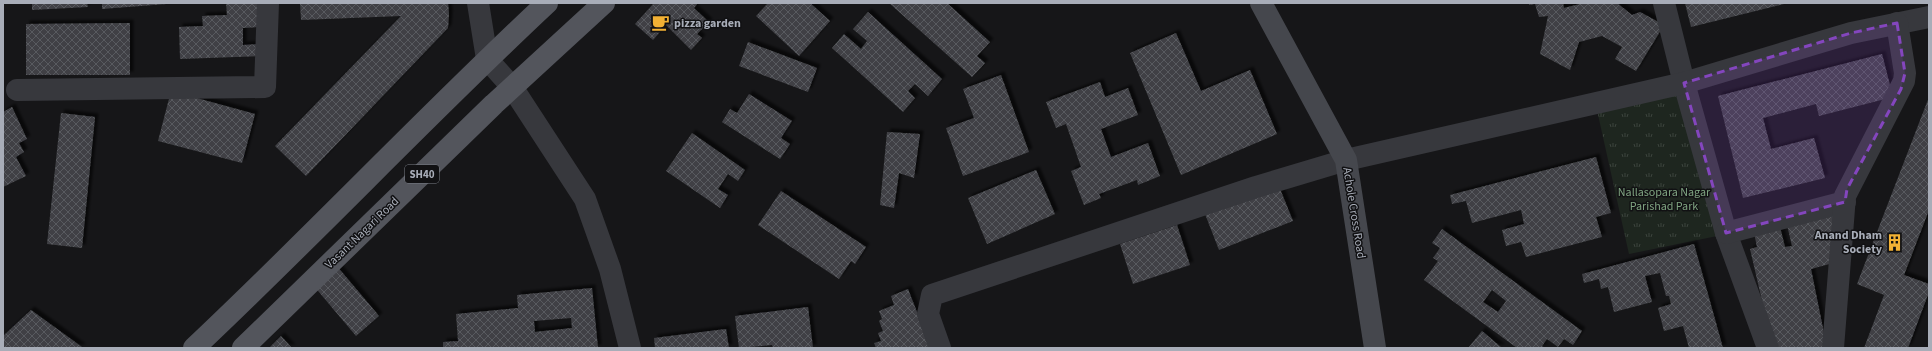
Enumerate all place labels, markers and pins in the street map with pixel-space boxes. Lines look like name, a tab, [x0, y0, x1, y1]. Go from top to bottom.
cafe icon: pizza garden	[651, 13, 671, 33]
place label: pizza garden	[674, 15, 741, 32]
place label: Anand Dham Society	[1814, 227, 1883, 258]
building icon: Anand Dham Society	[1885, 232, 1905, 252]

